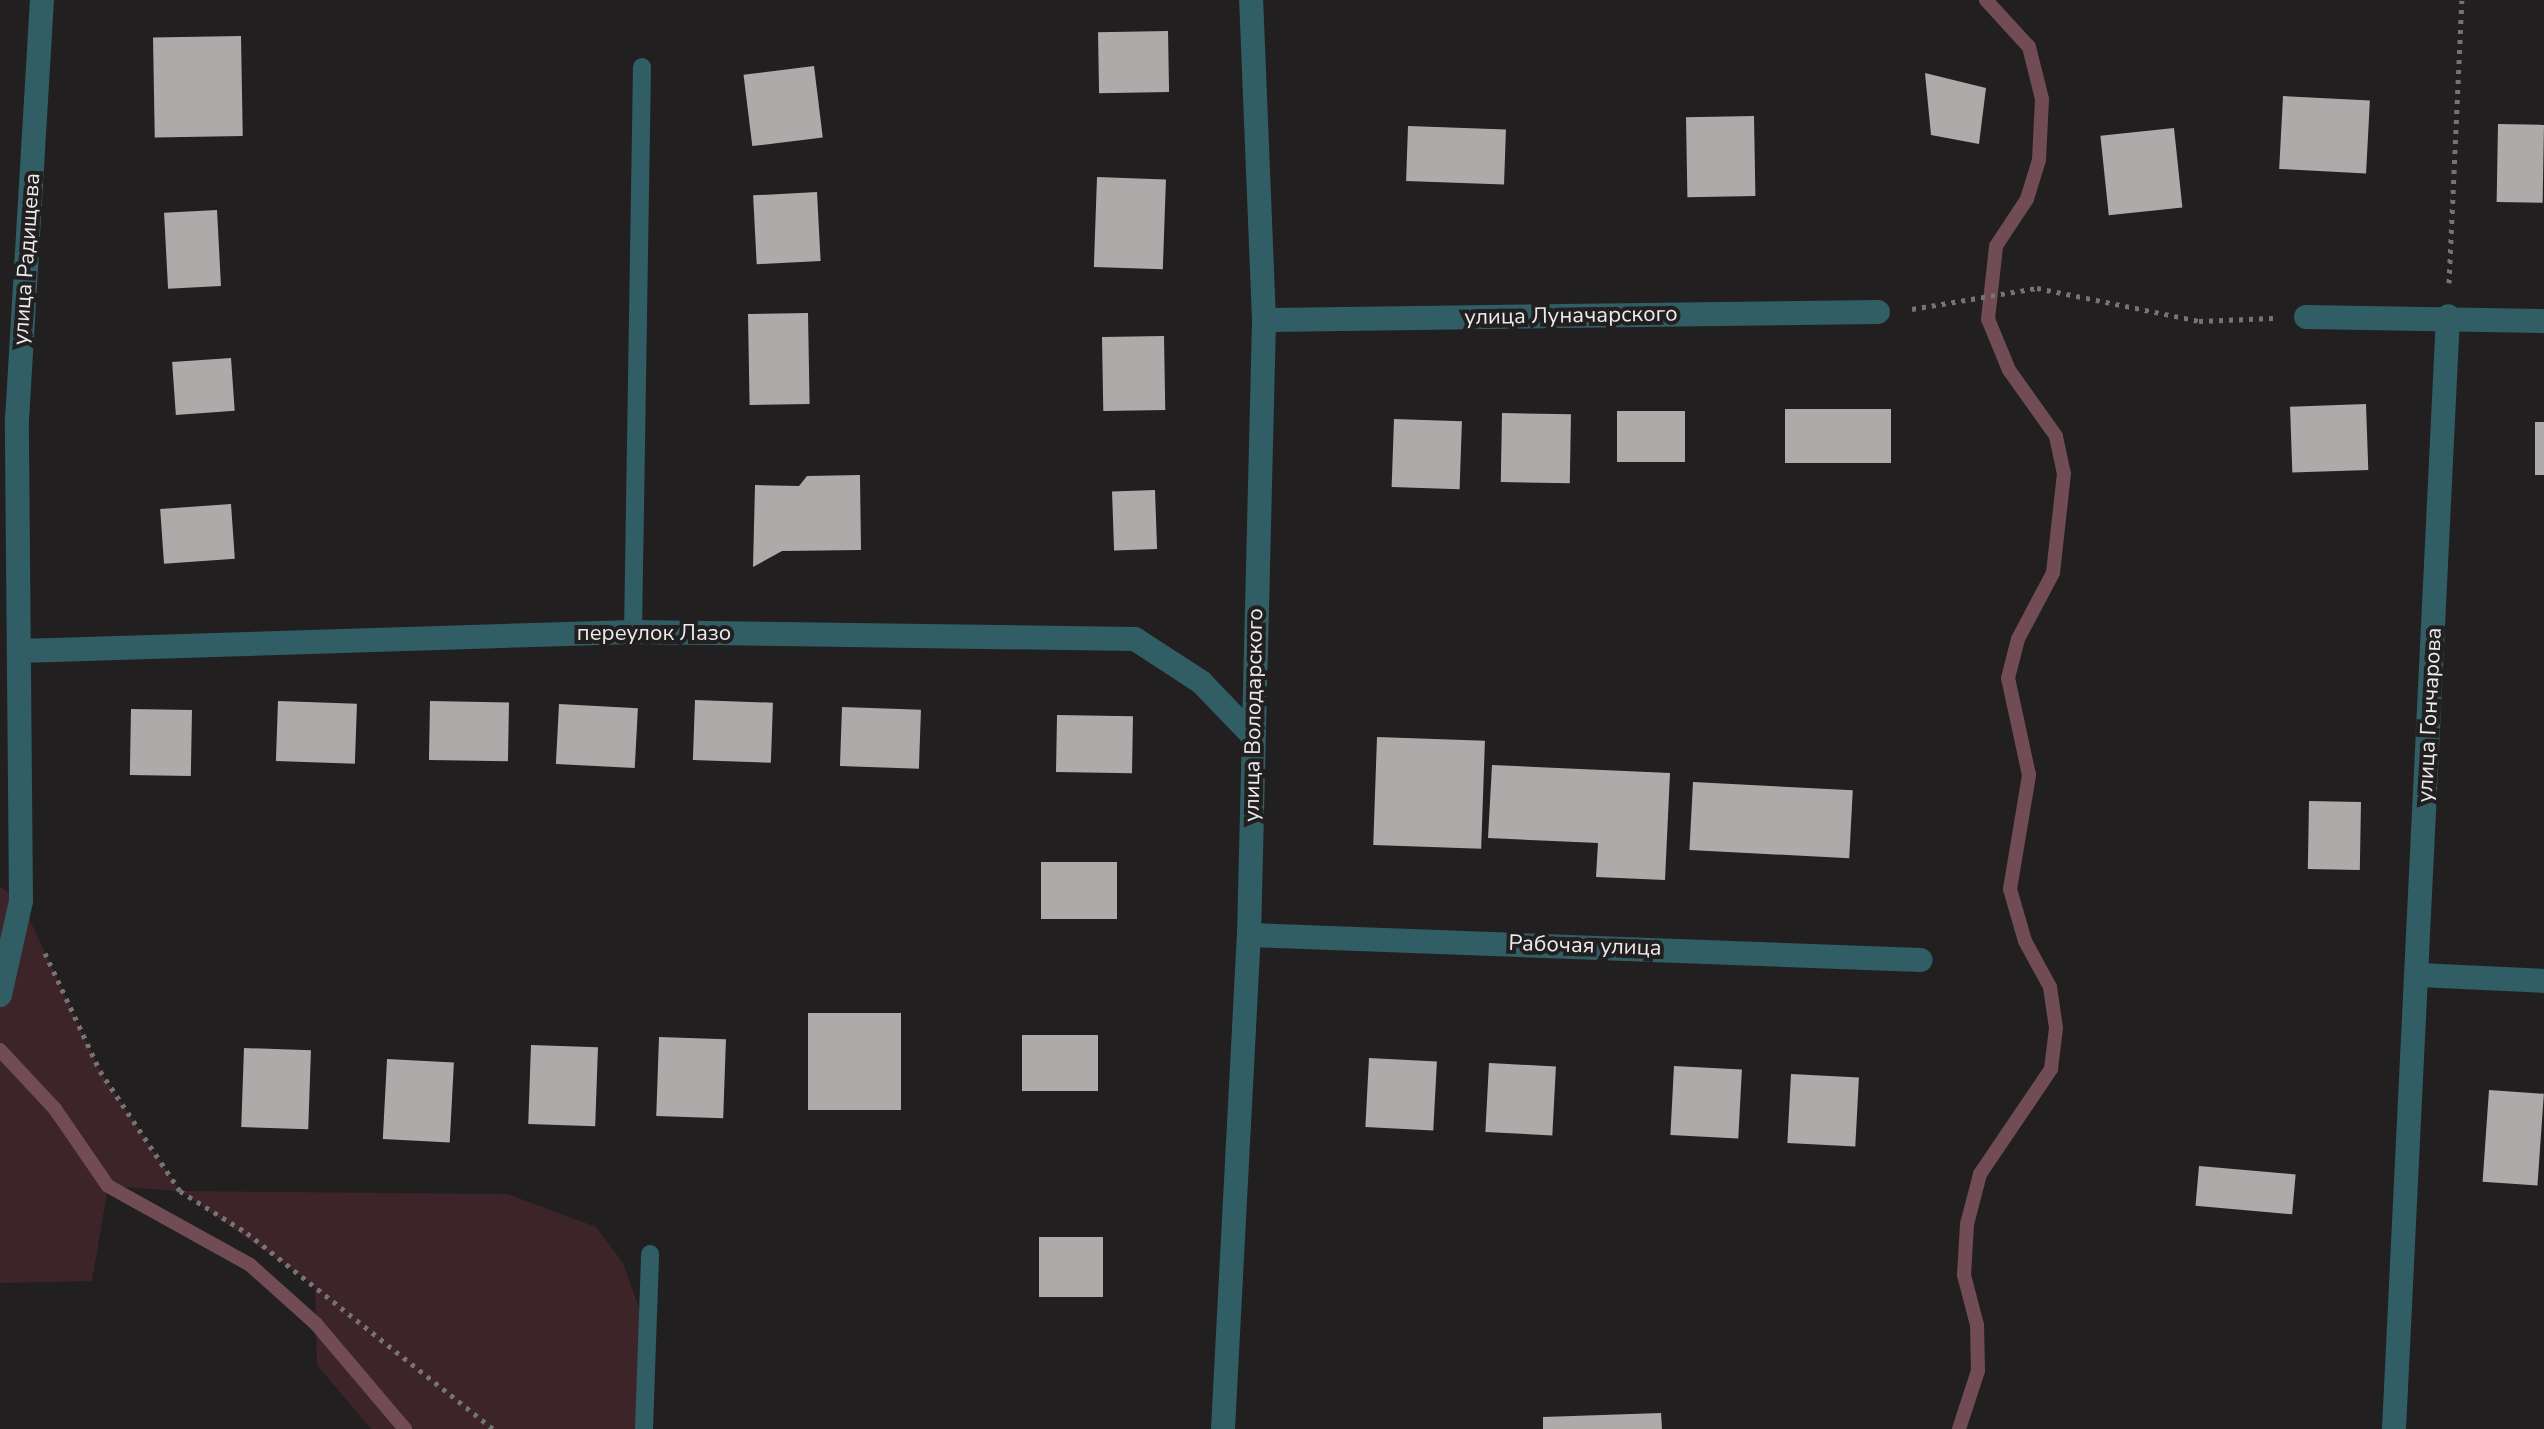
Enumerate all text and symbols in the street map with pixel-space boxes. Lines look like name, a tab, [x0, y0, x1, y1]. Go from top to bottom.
street label: улица Радищева	[8, 172, 46, 346]
street label: улица Луначарского	[1464, 301, 1678, 331]
street label: улица Володарского	[1239, 608, 1269, 822]
street label: переулок Лазо	[577, 621, 731, 647]
street label: улица Гончарова	[2412, 627, 2448, 803]
street label: Рабочая улица	[1508, 930, 1662, 962]

